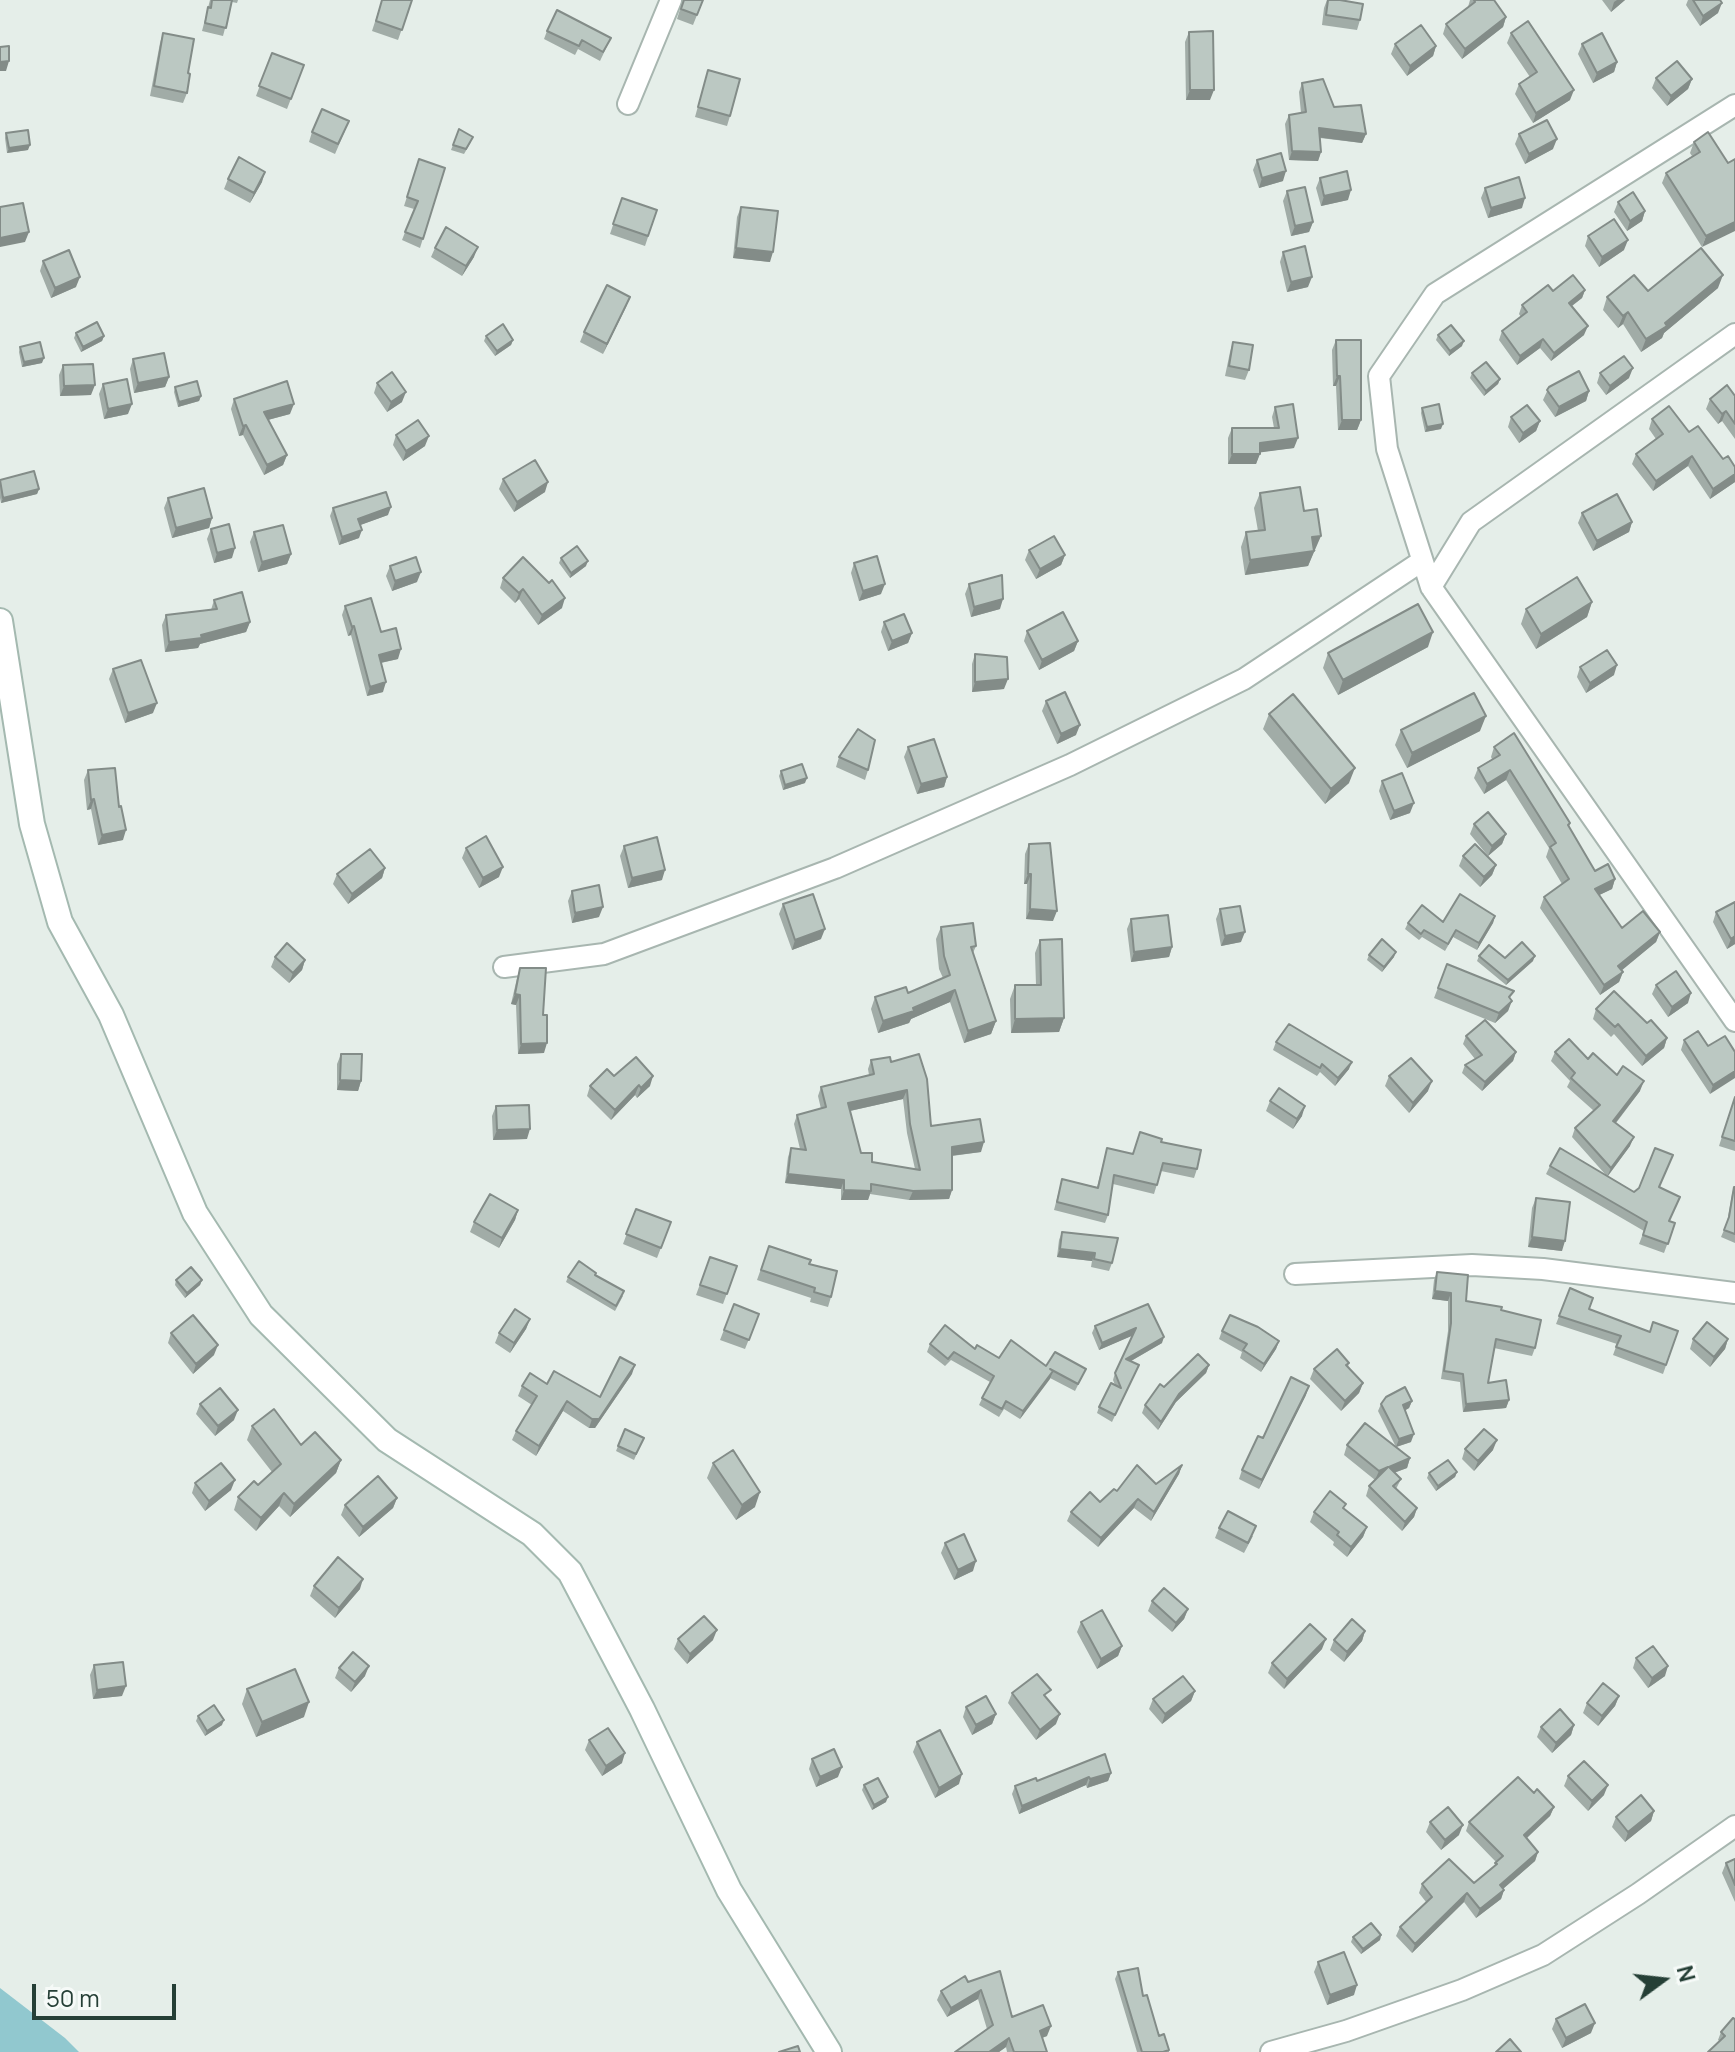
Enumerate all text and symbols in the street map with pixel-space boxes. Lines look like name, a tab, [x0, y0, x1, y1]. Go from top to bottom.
north arrow	[1623, 1940, 1703, 2020]
text: N	[1670, 1962, 1703, 1985]
scale bar	[36, 1968, 180, 2018]
text: 50 m	[46, 1981, 100, 2014]

